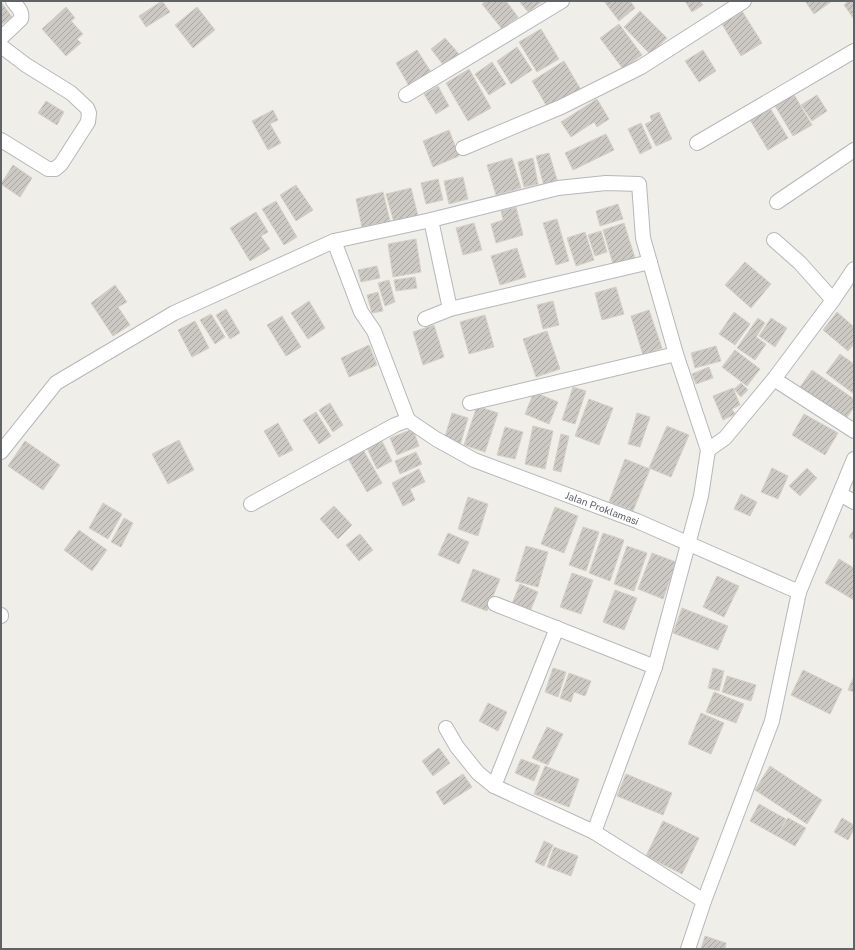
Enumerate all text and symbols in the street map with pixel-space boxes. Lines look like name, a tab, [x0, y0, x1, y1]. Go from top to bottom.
street label: Jalan Proklamasi	[564, 489, 641, 527]

